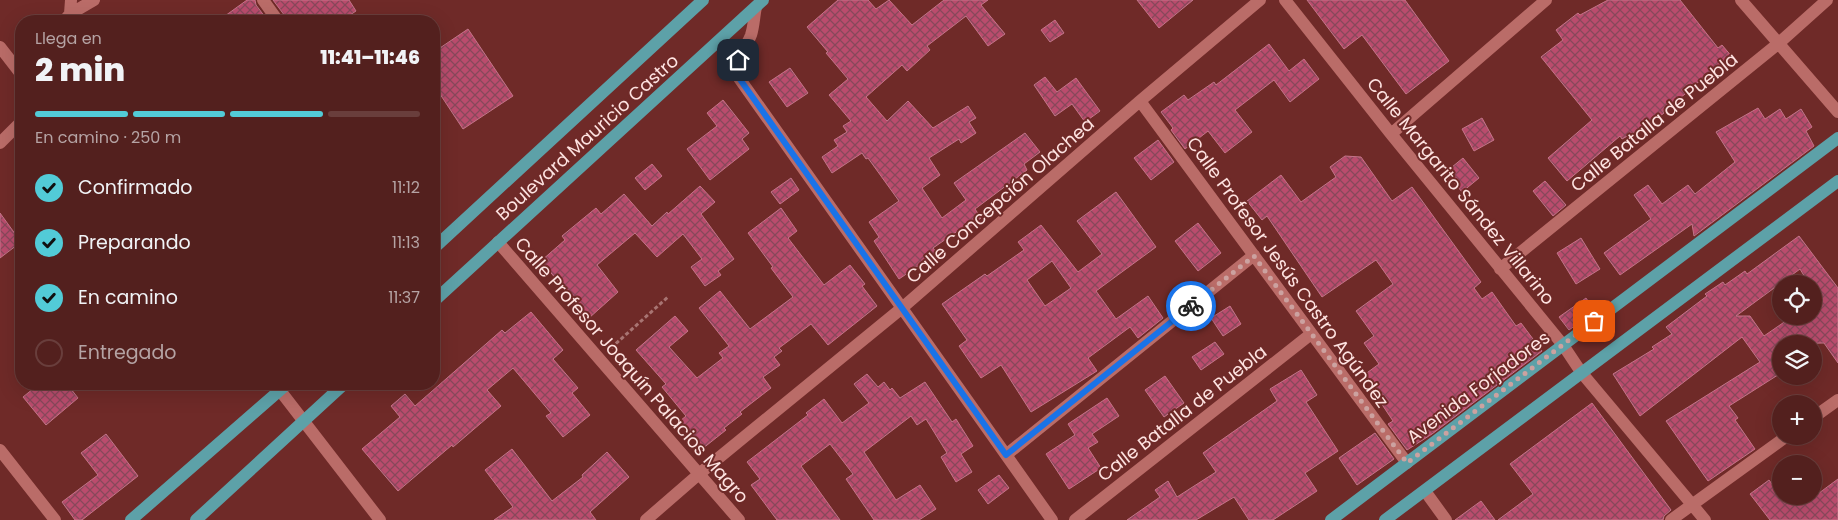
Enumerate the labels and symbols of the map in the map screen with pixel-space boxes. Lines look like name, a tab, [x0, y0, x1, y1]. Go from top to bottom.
pin	[717, 39, 759, 81]
street label: Calle Batalla de Puebla	[1565, 47, 1743, 197]
street label: Boulevard Mauricio Castro	[490, 48, 684, 226]
street label: Calle Margarito Sández Villarino	[1361, 72, 1561, 310]
street label: Calle Concepción Olachea	[901, 111, 1099, 289]
street label: Calle Profesor Jesús Castro Agúndez	[1181, 132, 1395, 412]
street label: Calle Profesor Joaquín Palacios Magro	[509, 232, 755, 508]
courier	[1166, 281, 1216, 331]
pin	[1573, 300, 1615, 342]
street label: Avenida Forjadores	[1401, 325, 1555, 449]
street label: Calle Batalla de Puebla	[1092, 339, 1272, 487]

